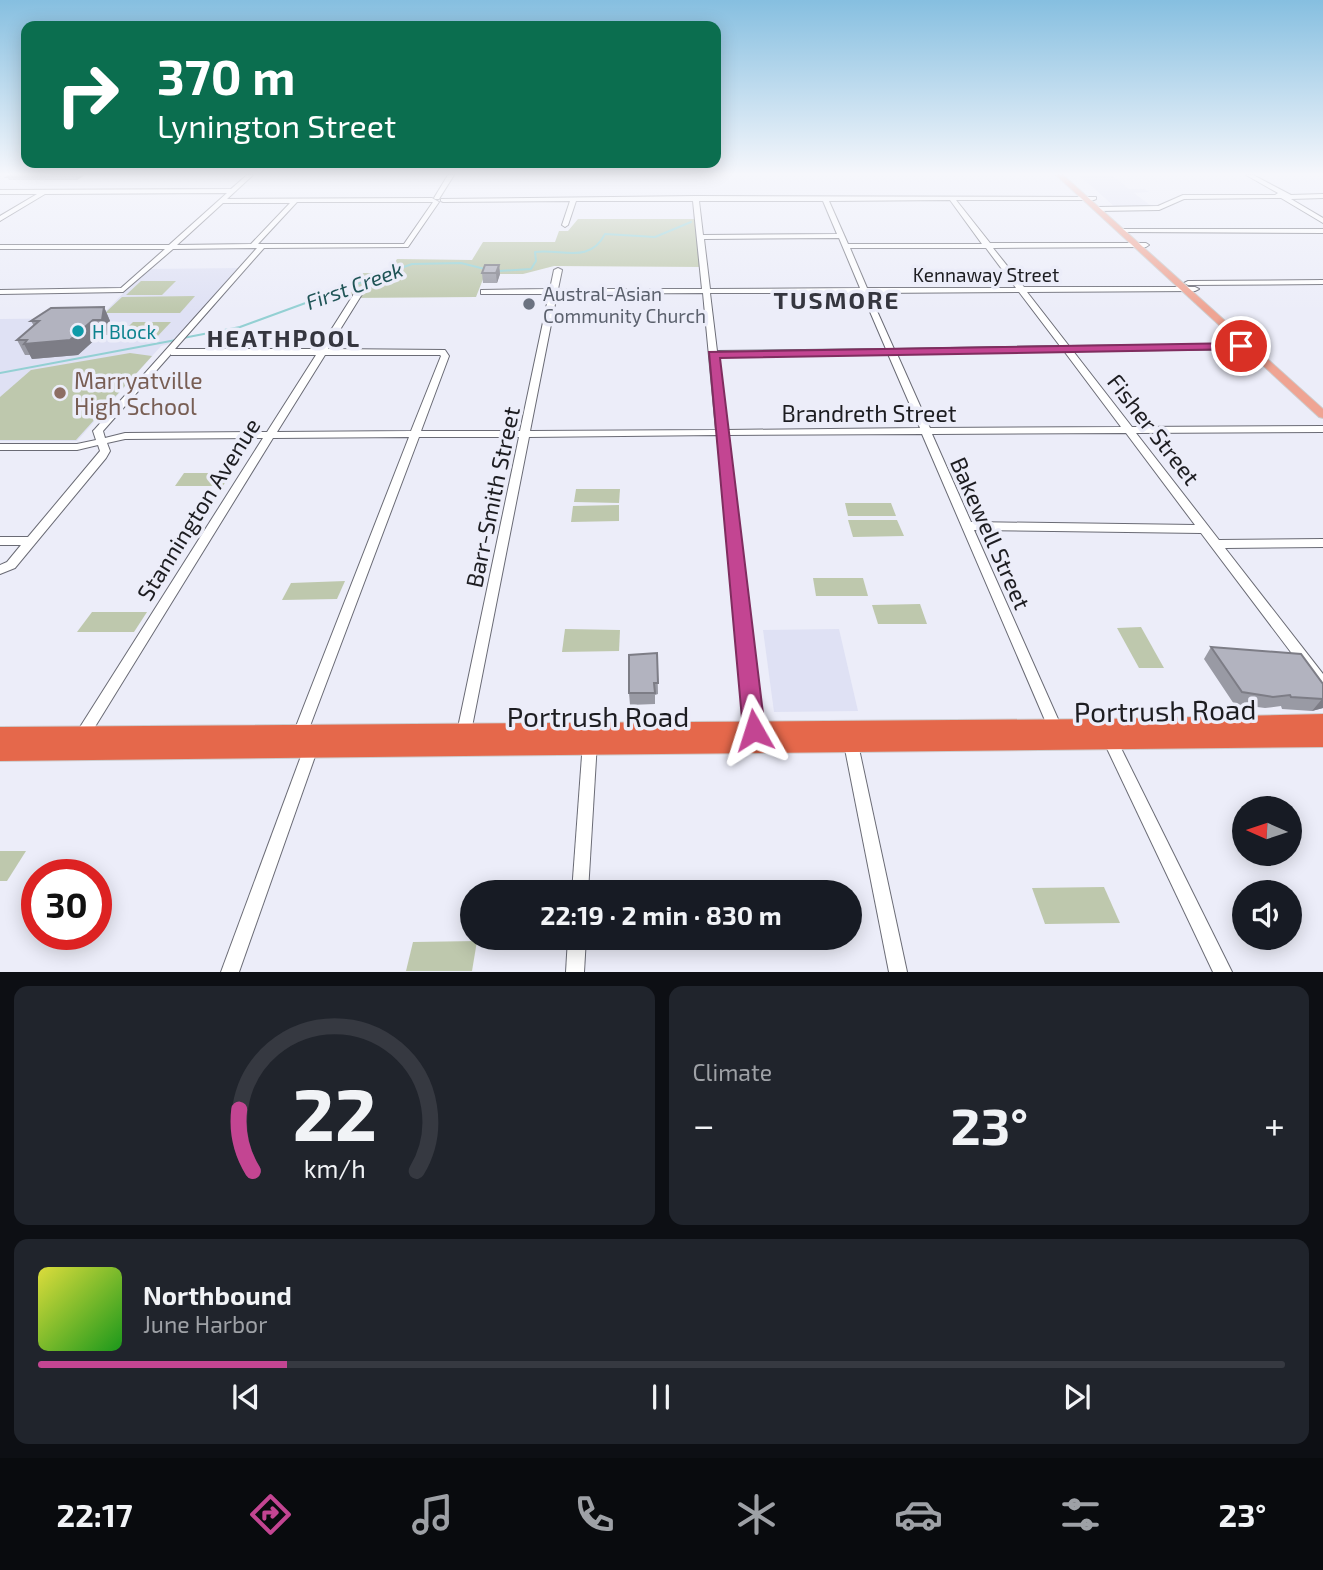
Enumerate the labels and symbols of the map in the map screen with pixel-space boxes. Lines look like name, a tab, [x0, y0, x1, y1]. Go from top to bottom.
water label: First Creek	[302, 256, 406, 314]
street label: Kennaway Street	[913, 263, 1059, 286]
place label: Austral-Asian Community Church	[543, 282, 706, 327]
district label: TUSMORE	[774, 285, 900, 314]
marker: Austral-Asian Community Church	[521, 296, 537, 312]
pin	[1211, 316, 1271, 376]
place label: H Block	[92, 320, 156, 343]
marker: H Block	[70, 323, 86, 339]
district label: HEATHPOOL	[207, 323, 361, 352]
place label: Marryatville High School	[74, 366, 203, 420]
street label: Fisher Street	[1102, 368, 1206, 490]
marker: Marryatville High School	[52, 385, 68, 401]
street label: Brandreth Street	[781, 399, 957, 427]
street label: Barr-Smith Street	[459, 404, 525, 590]
street label: Stannington Avenue	[131, 413, 265, 605]
street label: Bakewell Street	[945, 452, 1037, 614]
street label: Portrush Road	[1073, 691, 1257, 729]
position arrow	[717, 693, 791, 767]
street label: Portrush Road	[507, 699, 689, 733]
north arrow	[1232, 796, 1302, 866]
speed limit sign: 30	[21, 859, 112, 950]

